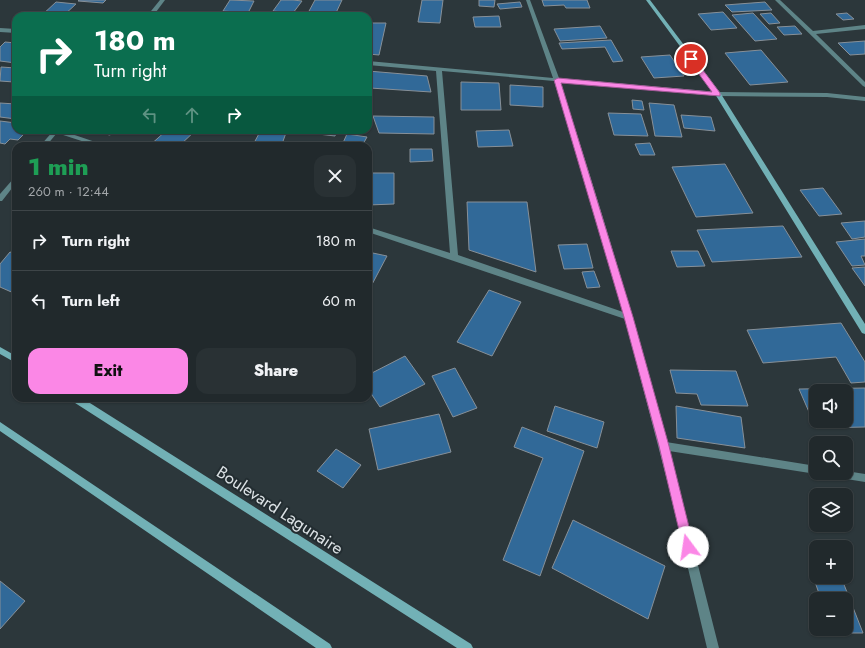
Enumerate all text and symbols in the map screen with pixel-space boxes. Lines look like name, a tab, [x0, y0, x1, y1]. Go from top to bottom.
text: 180 m	[94, 20, 176, 61]
icon: right	[28, 28, 80, 80]
pin	[674, 42, 708, 76]
icon: arrive	[680, 48, 702, 70]
text: Turn right	[94, 58, 166, 84]
icon: left	[139, 104, 161, 126]
icon: ahead	[181, 104, 203, 126]
icon: right	[223, 104, 245, 126]
text: 1 min	[28, 149, 89, 184]
button: close	[314, 155, 356, 197]
text: 260 m · 12:44	[28, 182, 109, 201]
icon: right	[28, 230, 50, 252]
text: Turn right	[62, 230, 130, 252]
text: 180 m	[316, 230, 356, 252]
icon: left	[28, 290, 50, 312]
text: Turn left	[62, 290, 120, 312]
text: 60 m	[322, 290, 356, 312]
button: Exit	[28, 348, 188, 394]
button: Share	[196, 348, 356, 394]
map controls	[809, 384, 853, 636]
button: sound	[809, 384, 853, 428]
button: search	[809, 436, 853, 480]
street label: Boulevard Lagunaire	[212, 460, 348, 560]
button: layers	[809, 488, 853, 532]
position arrow	[667, 526, 709, 568]
button: +	[809, 540, 853, 584]
button: −	[809, 592, 853, 636]

